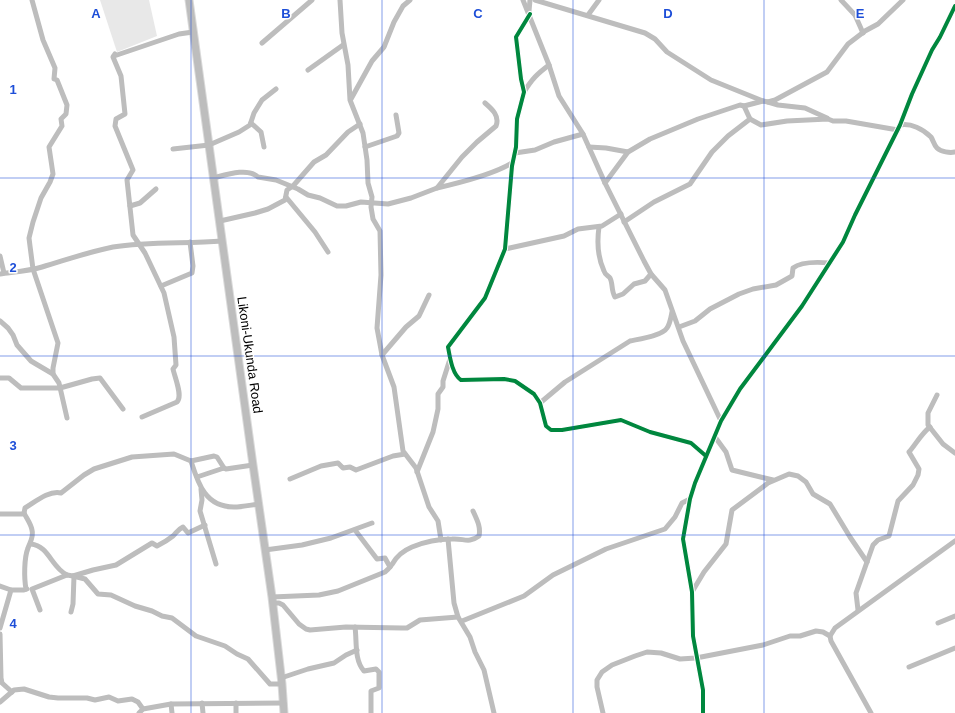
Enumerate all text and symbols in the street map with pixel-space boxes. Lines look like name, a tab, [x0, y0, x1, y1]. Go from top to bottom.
text: A	[91, 6, 101, 21]
text: B	[281, 6, 291, 21]
text: C	[473, 6, 483, 21]
text: D	[663, 6, 673, 21]
text: E	[856, 6, 865, 21]
text: 1	[9, 82, 17, 97]
text: 2	[9, 260, 17, 275]
street label: Likoni-Ukunda Road	[234, 296, 266, 414]
text: 3	[9, 438, 17, 453]
text: 4	[9, 616, 17, 631]

